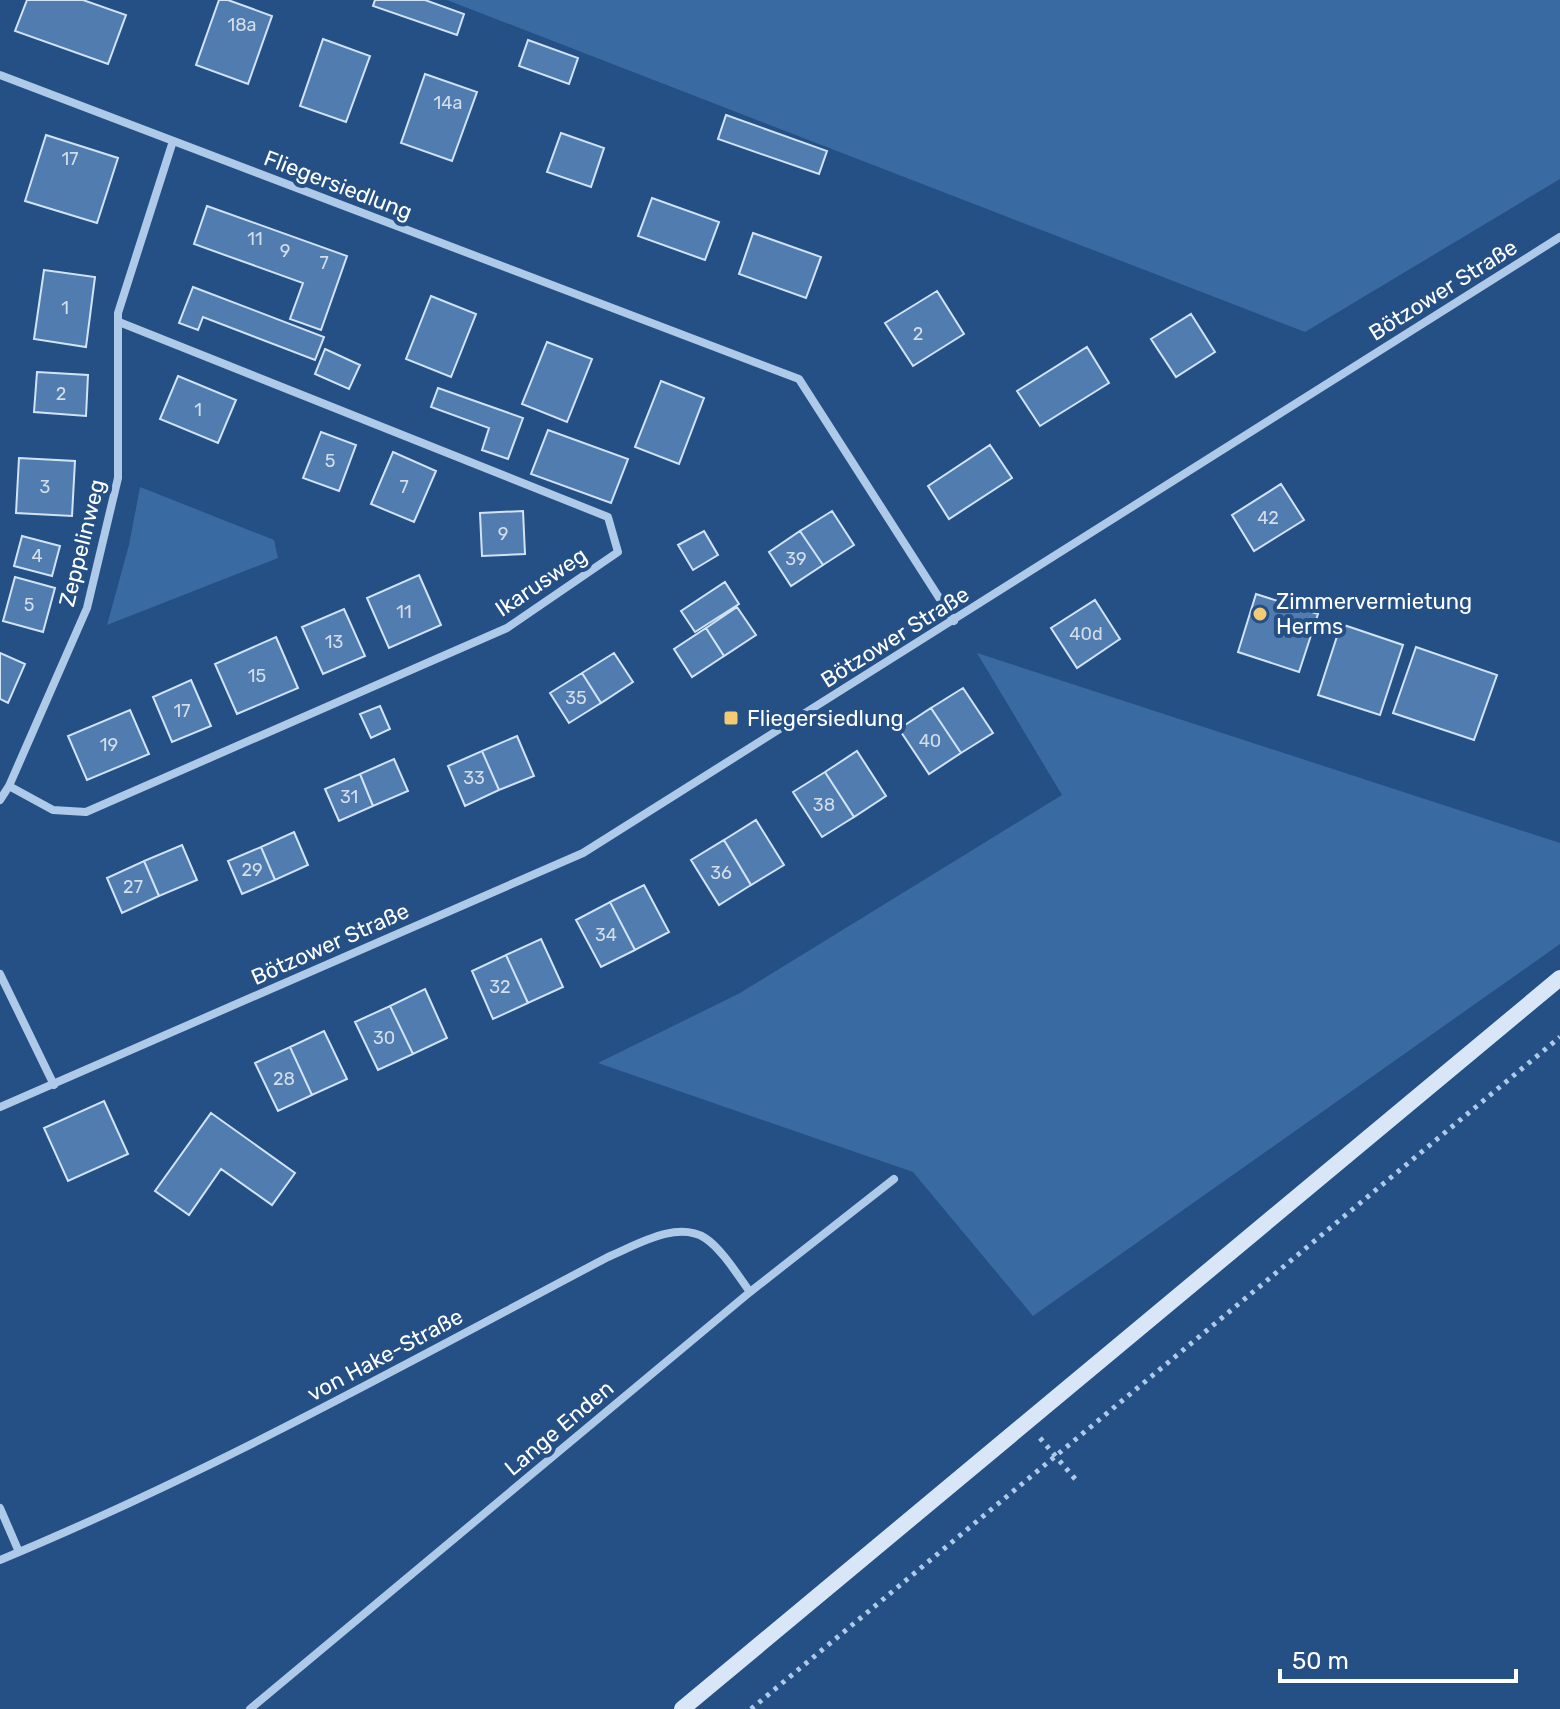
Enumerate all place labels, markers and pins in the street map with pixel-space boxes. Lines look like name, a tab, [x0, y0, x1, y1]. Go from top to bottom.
place label: Zimmervermietung Herms	[1276, 588, 1472, 640]
marker: Zimmervermietung Herms	[1251, 605, 1269, 623]
place label: Fliegersiedlung	[747, 705, 904, 732]
marker: Fliegersiedlung	[722, 709, 740, 727]

